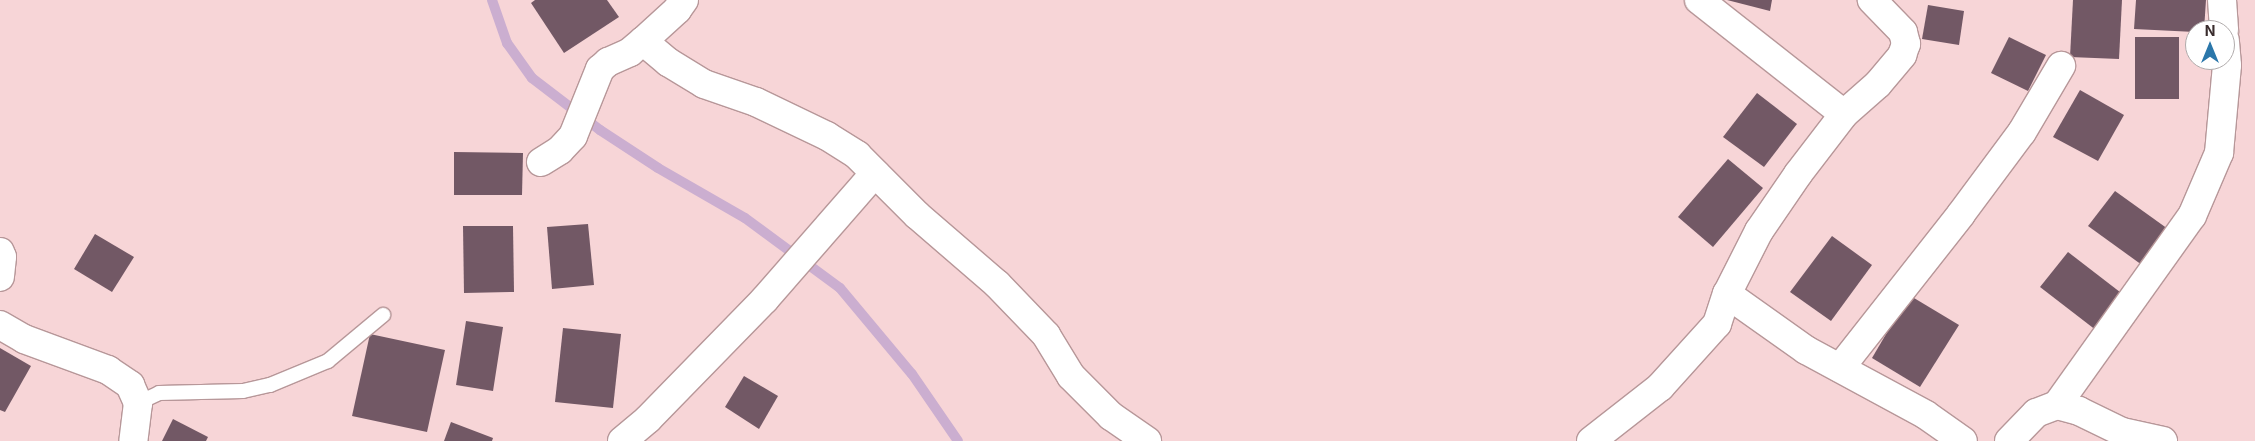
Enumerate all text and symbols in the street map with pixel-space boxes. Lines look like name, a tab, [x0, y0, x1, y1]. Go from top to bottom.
north arrow	[2185, 20, 2235, 70]
text: N	[2205, 22, 2215, 39]

